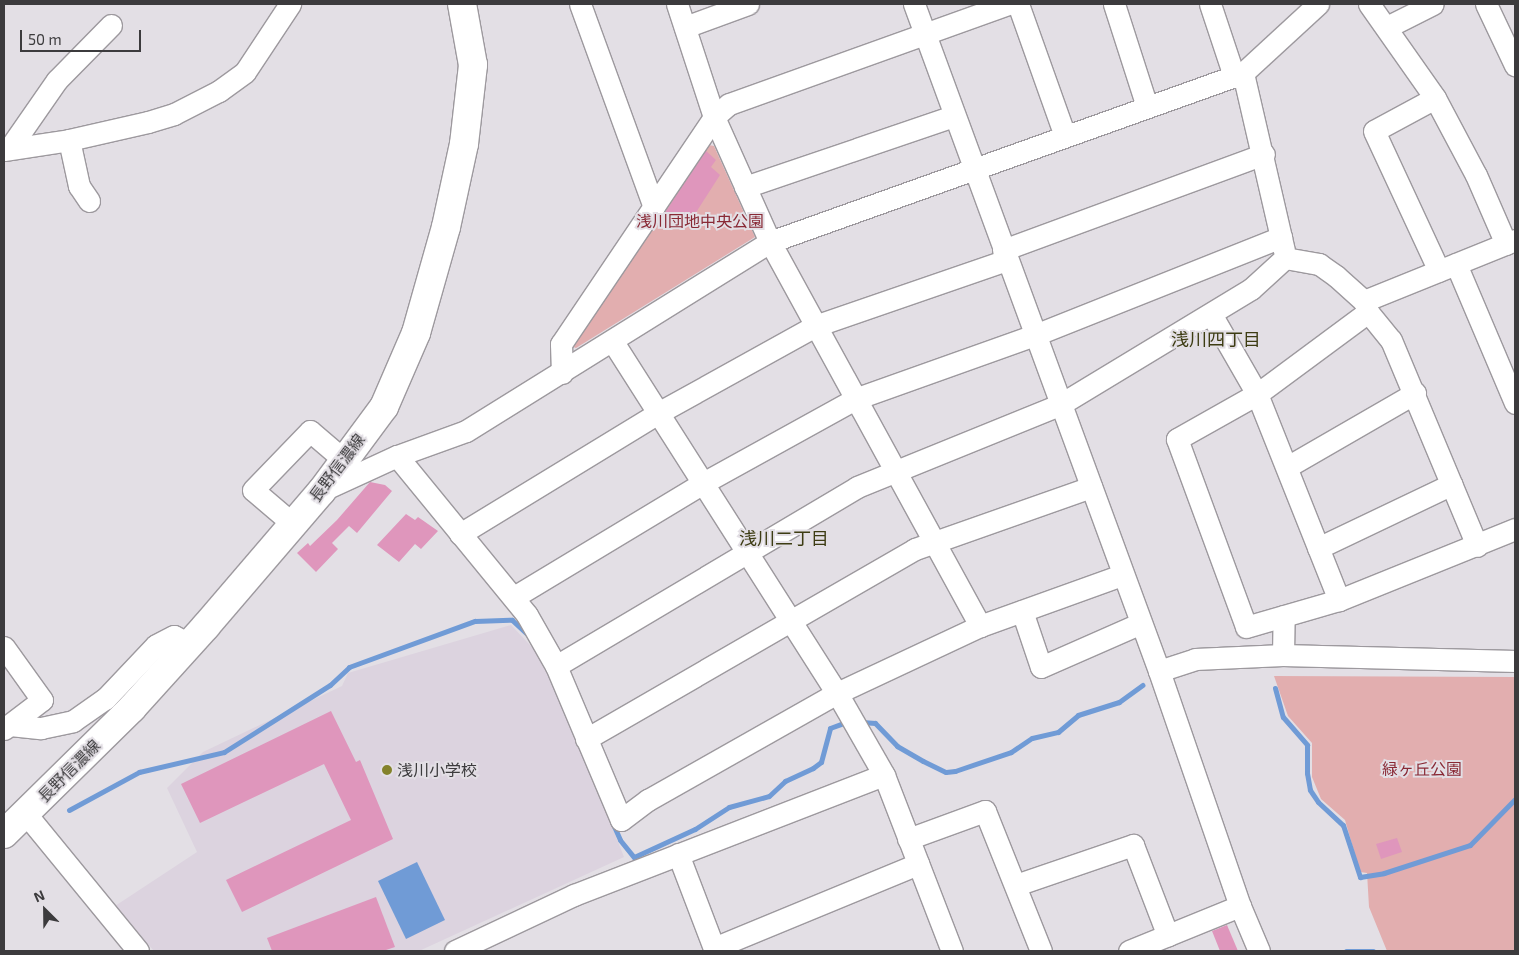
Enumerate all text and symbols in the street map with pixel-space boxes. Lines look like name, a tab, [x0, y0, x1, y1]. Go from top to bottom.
scale bar	[22, 20, 144, 52]
text: 50 m	[28, 30, 62, 48]
park label: 浅川団地中央公園	[636, 211, 764, 231]
district label: 浅川四丁目	[1171, 328, 1261, 350]
street label: 長野信濃線	[305, 430, 369, 506]
district label: 浅川二丁目	[739, 527, 829, 549]
street label: 長野信濃線	[34, 736, 104, 806]
park label: 緑ヶ丘公園	[1382, 759, 1462, 779]
place label: 浅川小学校	[397, 760, 477, 780]
marker: 浅川小学校	[381, 764, 393, 776]
north arrow	[20, 885, 70, 935]
text: N	[31, 886, 47, 906]

